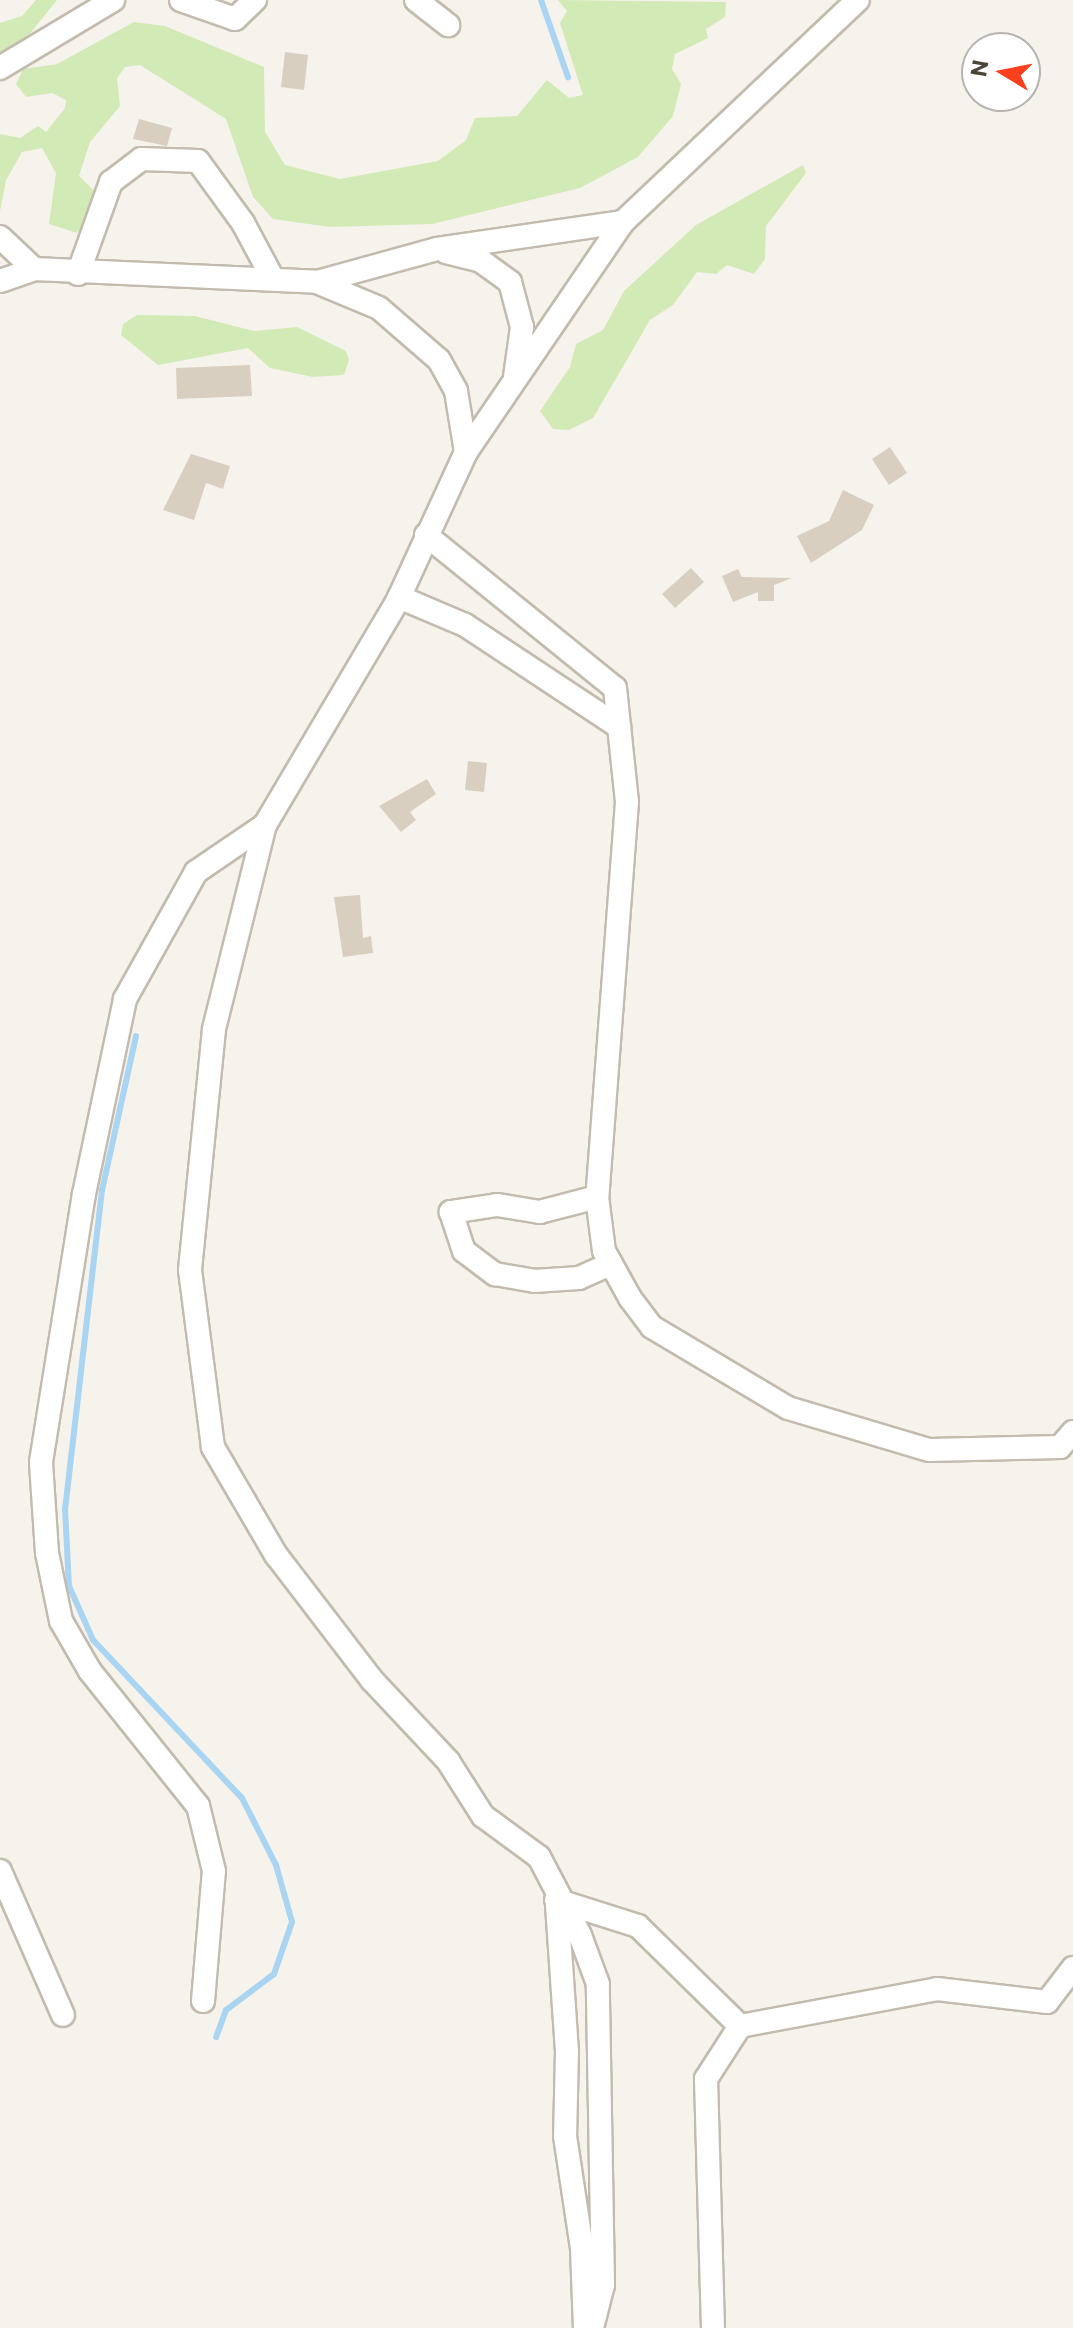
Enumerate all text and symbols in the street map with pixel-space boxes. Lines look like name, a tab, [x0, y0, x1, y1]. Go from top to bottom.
north arrow	[961, 32, 1041, 112]
text: N	[964, 58, 994, 79]

